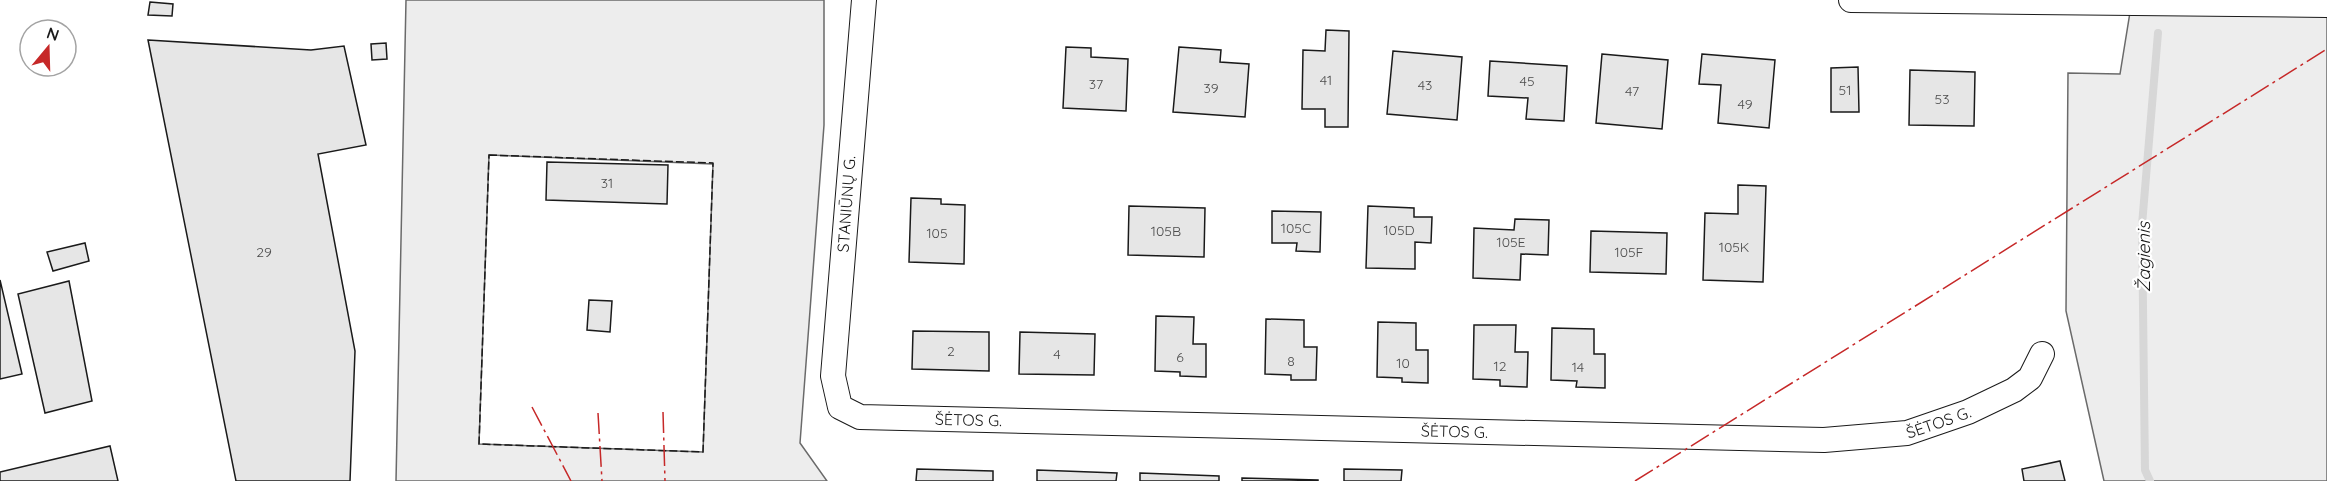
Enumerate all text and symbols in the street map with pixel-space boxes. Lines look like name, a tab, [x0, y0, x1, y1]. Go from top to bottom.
north arrow	[18, 18, 78, 78]
text: N	[44, 22, 62, 45]
house number: 41	[1320, 71, 1332, 89]
house number: 45	[1519, 72, 1535, 90]
house number: 37	[1089, 75, 1103, 93]
house number: 43	[1418, 76, 1432, 94]
house number: 39	[1203, 79, 1219, 97]
house number: 51	[1839, 81, 1851, 99]
house number: 47	[1625, 82, 1639, 100]
house number: 53	[1935, 90, 1949, 108]
house number: 49	[1738, 95, 1753, 113]
street label: STANIŪNŲ G.	[833, 155, 859, 253]
house number: 31	[601, 174, 613, 192]
house number: 105C	[1281, 219, 1311, 237]
water label: Žagienis	[2132, 220, 2155, 292]
house number: 105D	[1383, 221, 1415, 239]
house number: 105B	[1151, 222, 1181, 240]
house number: 105	[926, 224, 948, 242]
house number: 105E	[1496, 233, 1526, 251]
house number: 105K	[1719, 238, 1749, 256]
house number: 29	[256, 243, 272, 261]
house number: 105F	[1614, 243, 1644, 261]
house number: 2	[947, 342, 955, 360]
house number: 4	[1053, 345, 1061, 363]
house number: 6	[1176, 348, 1184, 366]
house number: 8	[1287, 352, 1295, 370]
house number: 10	[1396, 354, 1410, 372]
house number: 12	[1494, 357, 1507, 375]
house number: 14	[1572, 358, 1584, 376]
street label: ŠĖTOS G.	[1903, 402, 1974, 443]
street label: ŠĖTOS G.	[935, 409, 1002, 430]
street label: ŠĖTOS G.	[1421, 420, 1488, 442]

